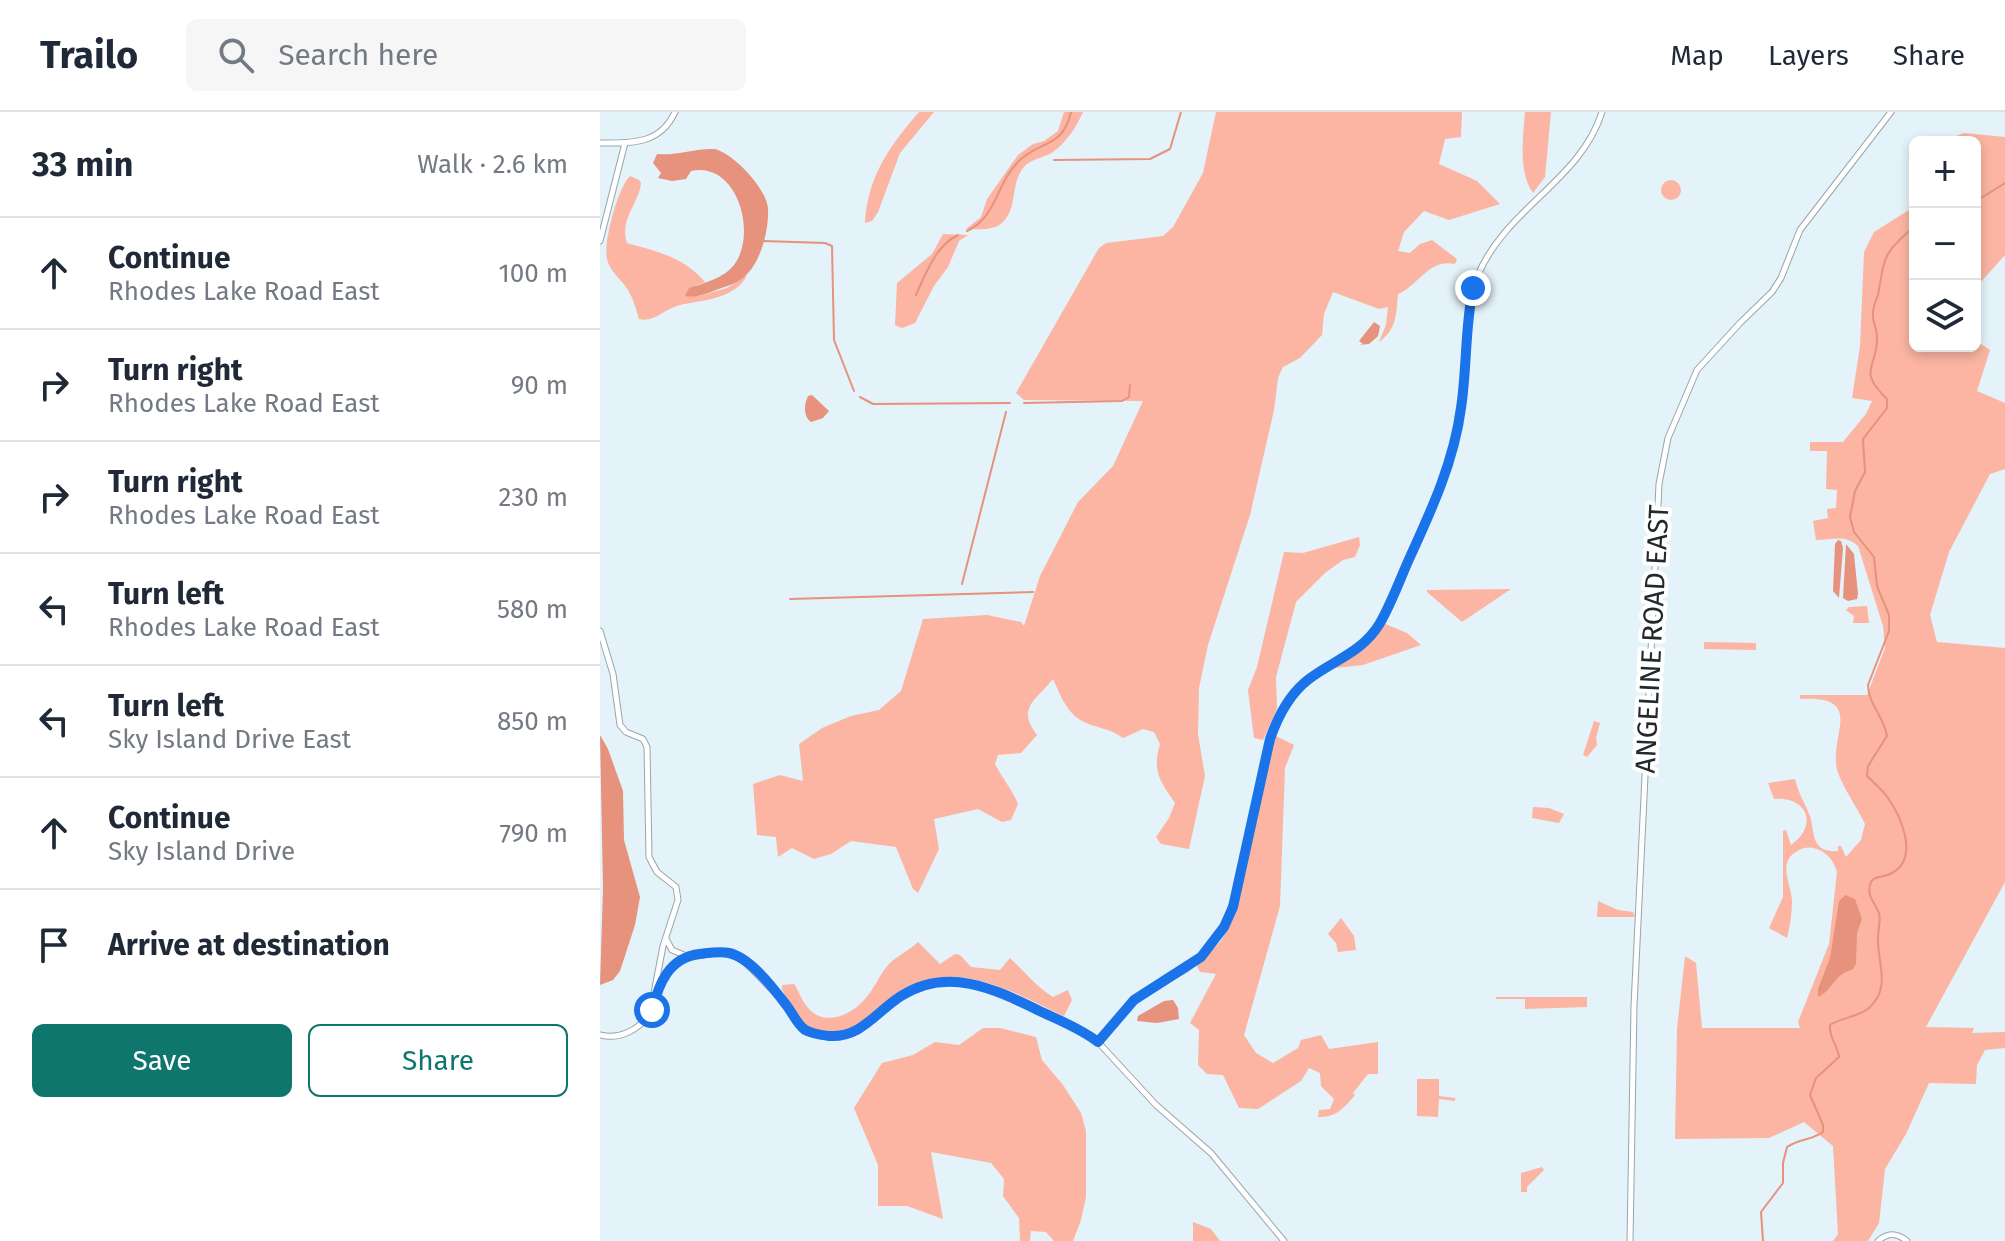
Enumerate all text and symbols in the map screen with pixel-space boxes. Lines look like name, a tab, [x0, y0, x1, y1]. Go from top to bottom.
search box	[186, 19, 746, 91]
text: Trailo	[40, 32, 138, 78]
icon: search	[214, 33, 258, 77]
text: Search here	[278, 37, 438, 73]
text: Map	[1670, 39, 1724, 72]
text: Layers	[1768, 39, 1849, 72]
text: Share	[1893, 39, 1965, 72]
map controls	[1909, 136, 1981, 352]
button: +	[1909, 136, 1981, 208]
text: 33 min	[32, 144, 133, 185]
text: Walk · 2.6 km	[417, 149, 568, 180]
button: −	[1909, 208, 1981, 280]
text: Continue	[108, 240, 231, 276]
icon: ahead	[32, 251, 76, 295]
text: 100 m	[499, 258, 568, 289]
route end	[1455, 270, 1491, 306]
text: Rhodes Lake Road East	[108, 276, 380, 307]
button: layers	[1909, 280, 1981, 352]
text: Turn right	[108, 352, 243, 388]
icon: right	[32, 363, 76, 407]
text: 90 m	[511, 370, 568, 401]
text: Rhodes Lake Road East	[108, 388, 380, 419]
text: Turn right	[108, 464, 243, 500]
icon: right	[32, 475, 76, 519]
text: 230 m	[499, 482, 568, 513]
text: Rhodes Lake Road East	[108, 500, 380, 531]
street label: ANGELINE ROAD EAST	[1628, 503, 1676, 774]
text: Turn left	[108, 576, 224, 612]
icon: left	[32, 587, 76, 631]
text: 580 m	[497, 594, 568, 625]
text: Rhodes Lake Road East	[108, 612, 380, 643]
text: Turn left	[108, 688, 224, 724]
icon: left	[32, 699, 76, 743]
text: 850 m	[497, 706, 568, 737]
text: Sky Island Drive East	[108, 724, 351, 755]
text: Continue	[108, 800, 231, 836]
icon: ahead	[32, 811, 76, 855]
text: 790 m	[500, 818, 568, 849]
text: Sky Island Drive	[108, 836, 295, 867]
icon: arrive	[32, 923, 76, 967]
text: Arrive at destination	[108, 927, 390, 963]
route start	[634, 992, 670, 1028]
button: Save	[32, 1024, 292, 1097]
button: Share	[308, 1024, 568, 1097]

